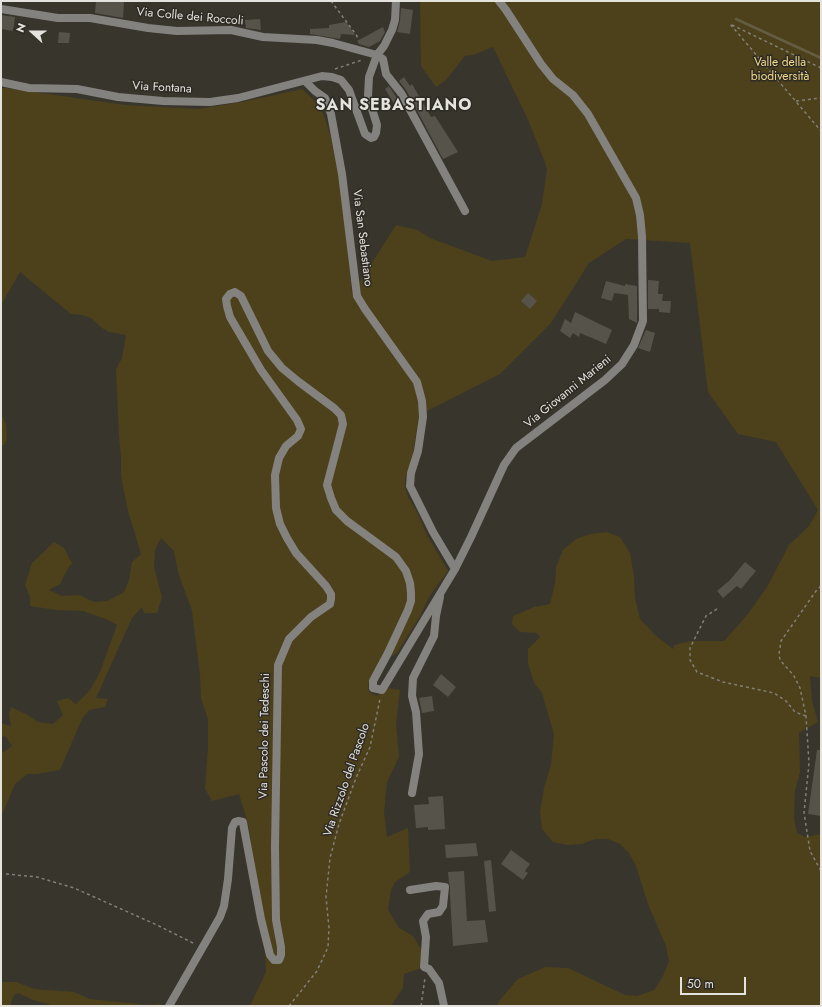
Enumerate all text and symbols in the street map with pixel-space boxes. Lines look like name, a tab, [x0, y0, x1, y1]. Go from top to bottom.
street label: Via Colle dei Roccoli	[136, 5, 244, 29]
north arrow	[12, 12, 52, 52]
text: N	[12, 21, 30, 35]
park label: Valle della biodiversità	[751, 56, 809, 84]
street label: Via Fontana	[132, 79, 192, 97]
district label: SAN SEBASTIANO	[316, 96, 472, 116]
street label: Via San Sebastiano	[349, 189, 375, 287]
street label: Via Giovanni Marieni	[522, 352, 614, 432]
street label: Via Pascolo dei Tedeschi	[257, 673, 273, 799]
street label: Via Rizzolo del Pascolo	[321, 722, 373, 838]
scale bar	[682, 969, 748, 995]
text: 50 m	[687, 975, 714, 993]

